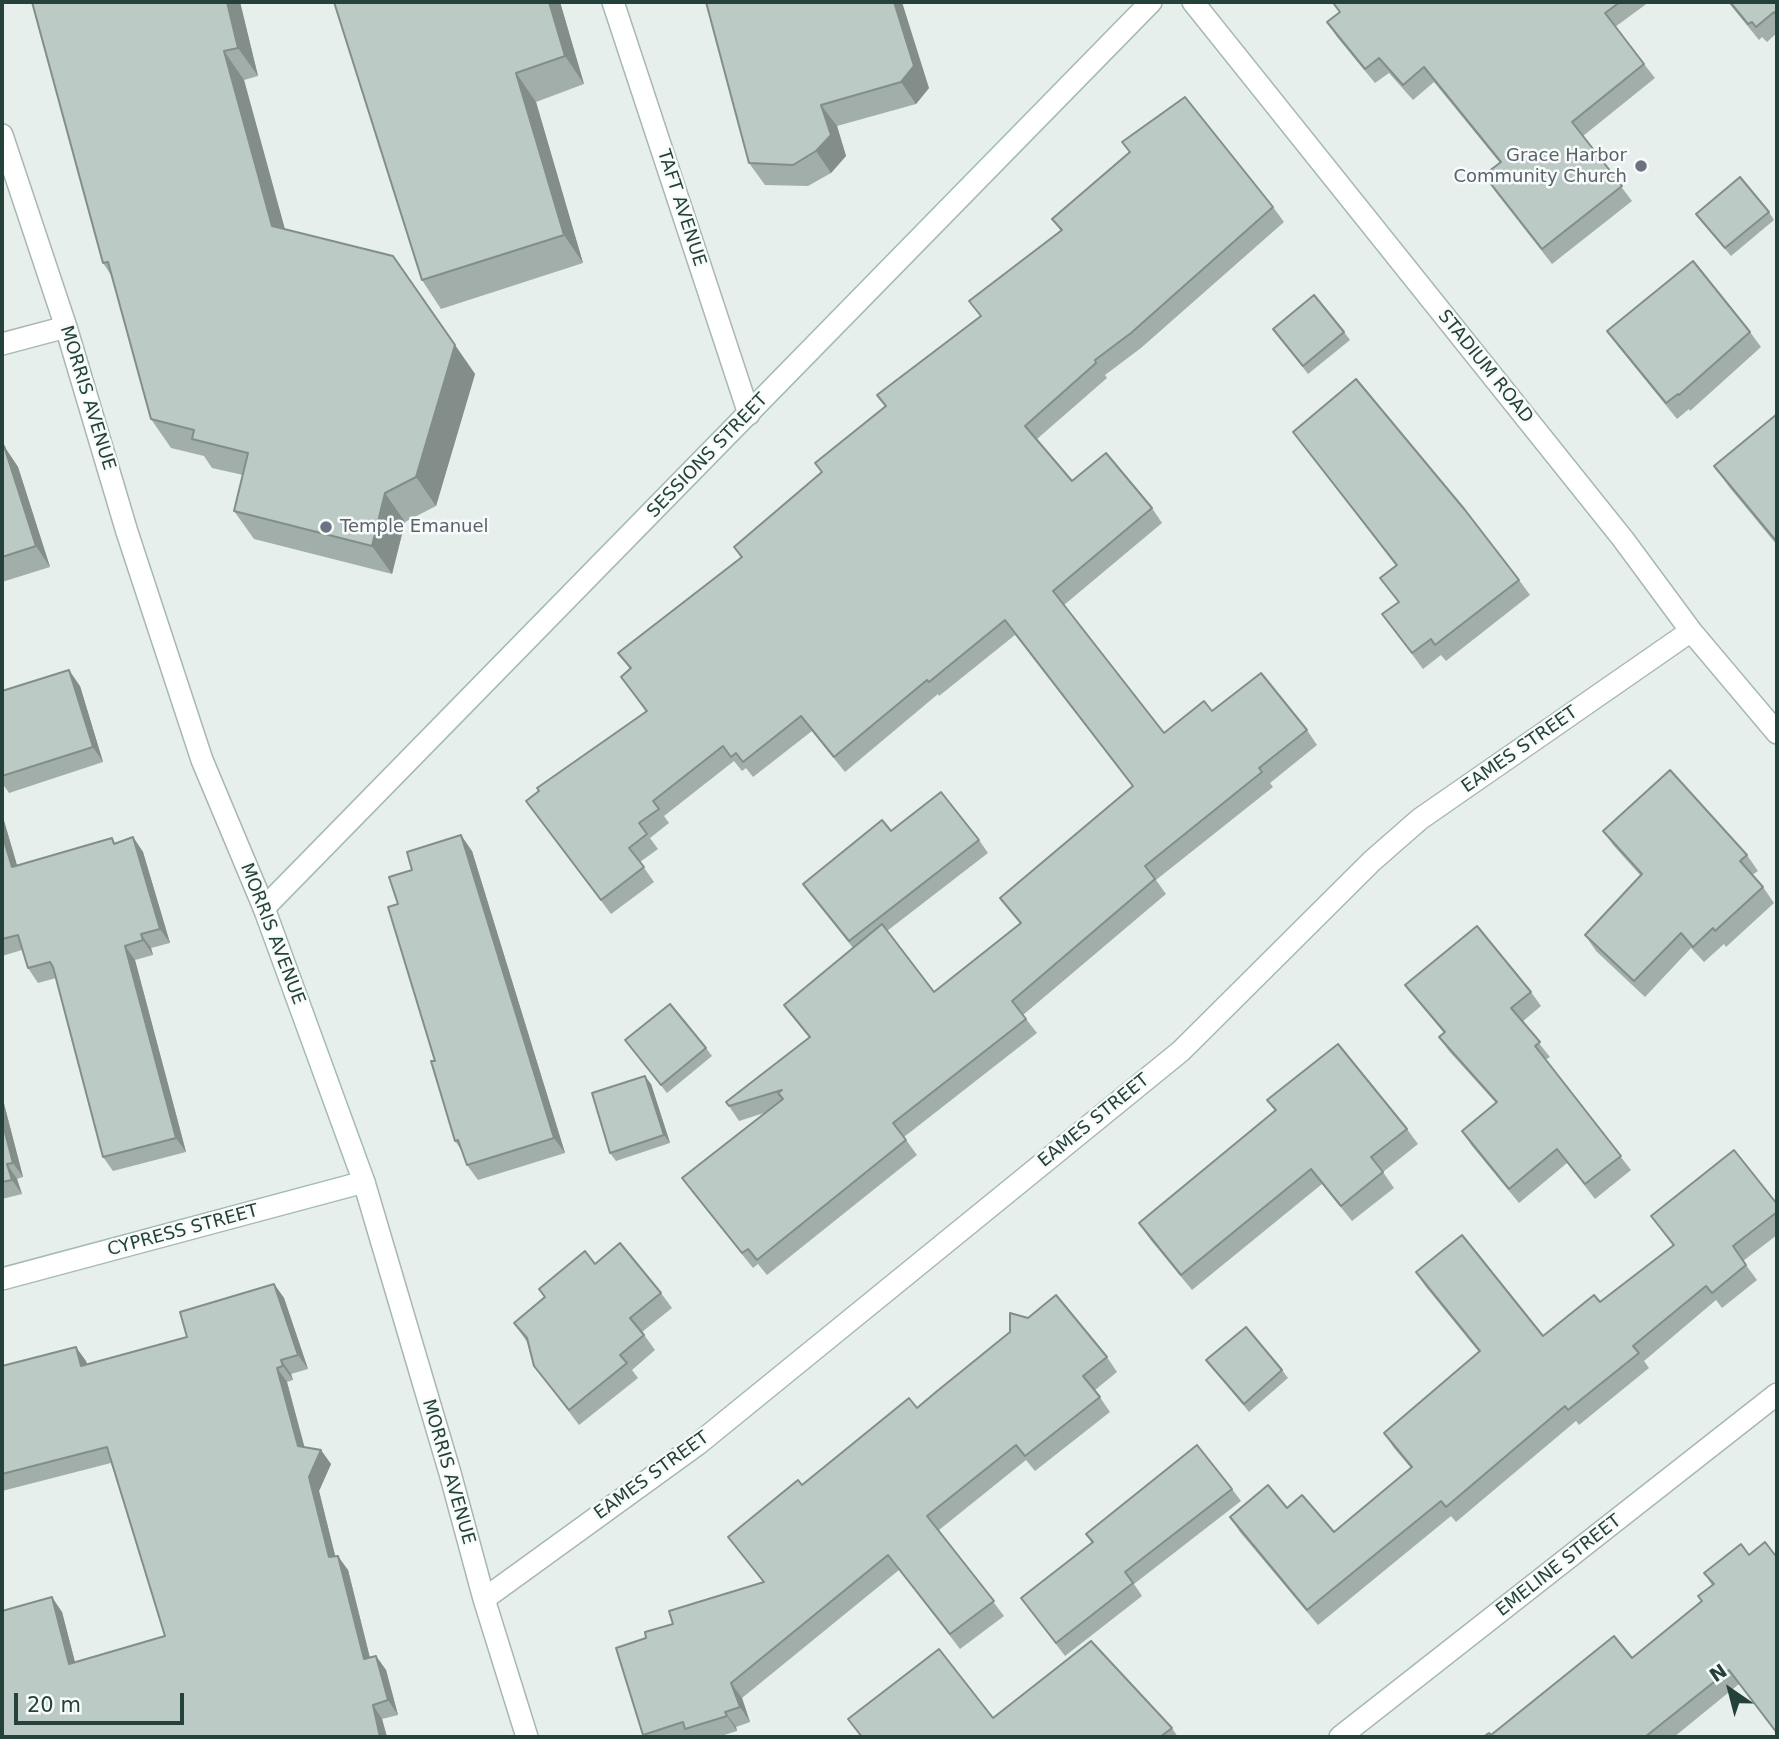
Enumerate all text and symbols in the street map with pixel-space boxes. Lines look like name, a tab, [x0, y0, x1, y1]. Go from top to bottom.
place label: Grace Harbor Community Church	[1453, 145, 1627, 188]
street label: TAFT AVENUE	[652, 147, 710, 269]
marker: Grace Harbor Community Church	[1633, 158, 1649, 174]
street label: STADIUM ROAD	[1433, 306, 1537, 428]
street label: MORRIS AVENUE	[55, 323, 119, 473]
street label: SESSIONS STREET	[643, 389, 773, 523]
place label: Temple Emanuel	[340, 516, 489, 538]
marker: Temple Emanuel	[318, 519, 334, 535]
street label: EAMES STREET	[1458, 702, 1582, 798]
street label: MORRIS AVENUE	[235, 860, 309, 1008]
street label: EAMES STREET	[1034, 1070, 1154, 1172]
street label: CYPRESS STREET	[105, 1200, 261, 1262]
street label: MORRIS AVENUE	[417, 1397, 479, 1547]
street label: EAMES STREET	[590, 1427, 714, 1525]
street label: EMELINE STREET	[1492, 1510, 1626, 1622]
north arrow	[1695, 1655, 1765, 1725]
text: N	[1705, 1659, 1731, 1686]
scale bar	[18, 1680, 187, 1724]
text: 20 m	[27, 1693, 81, 1717]

